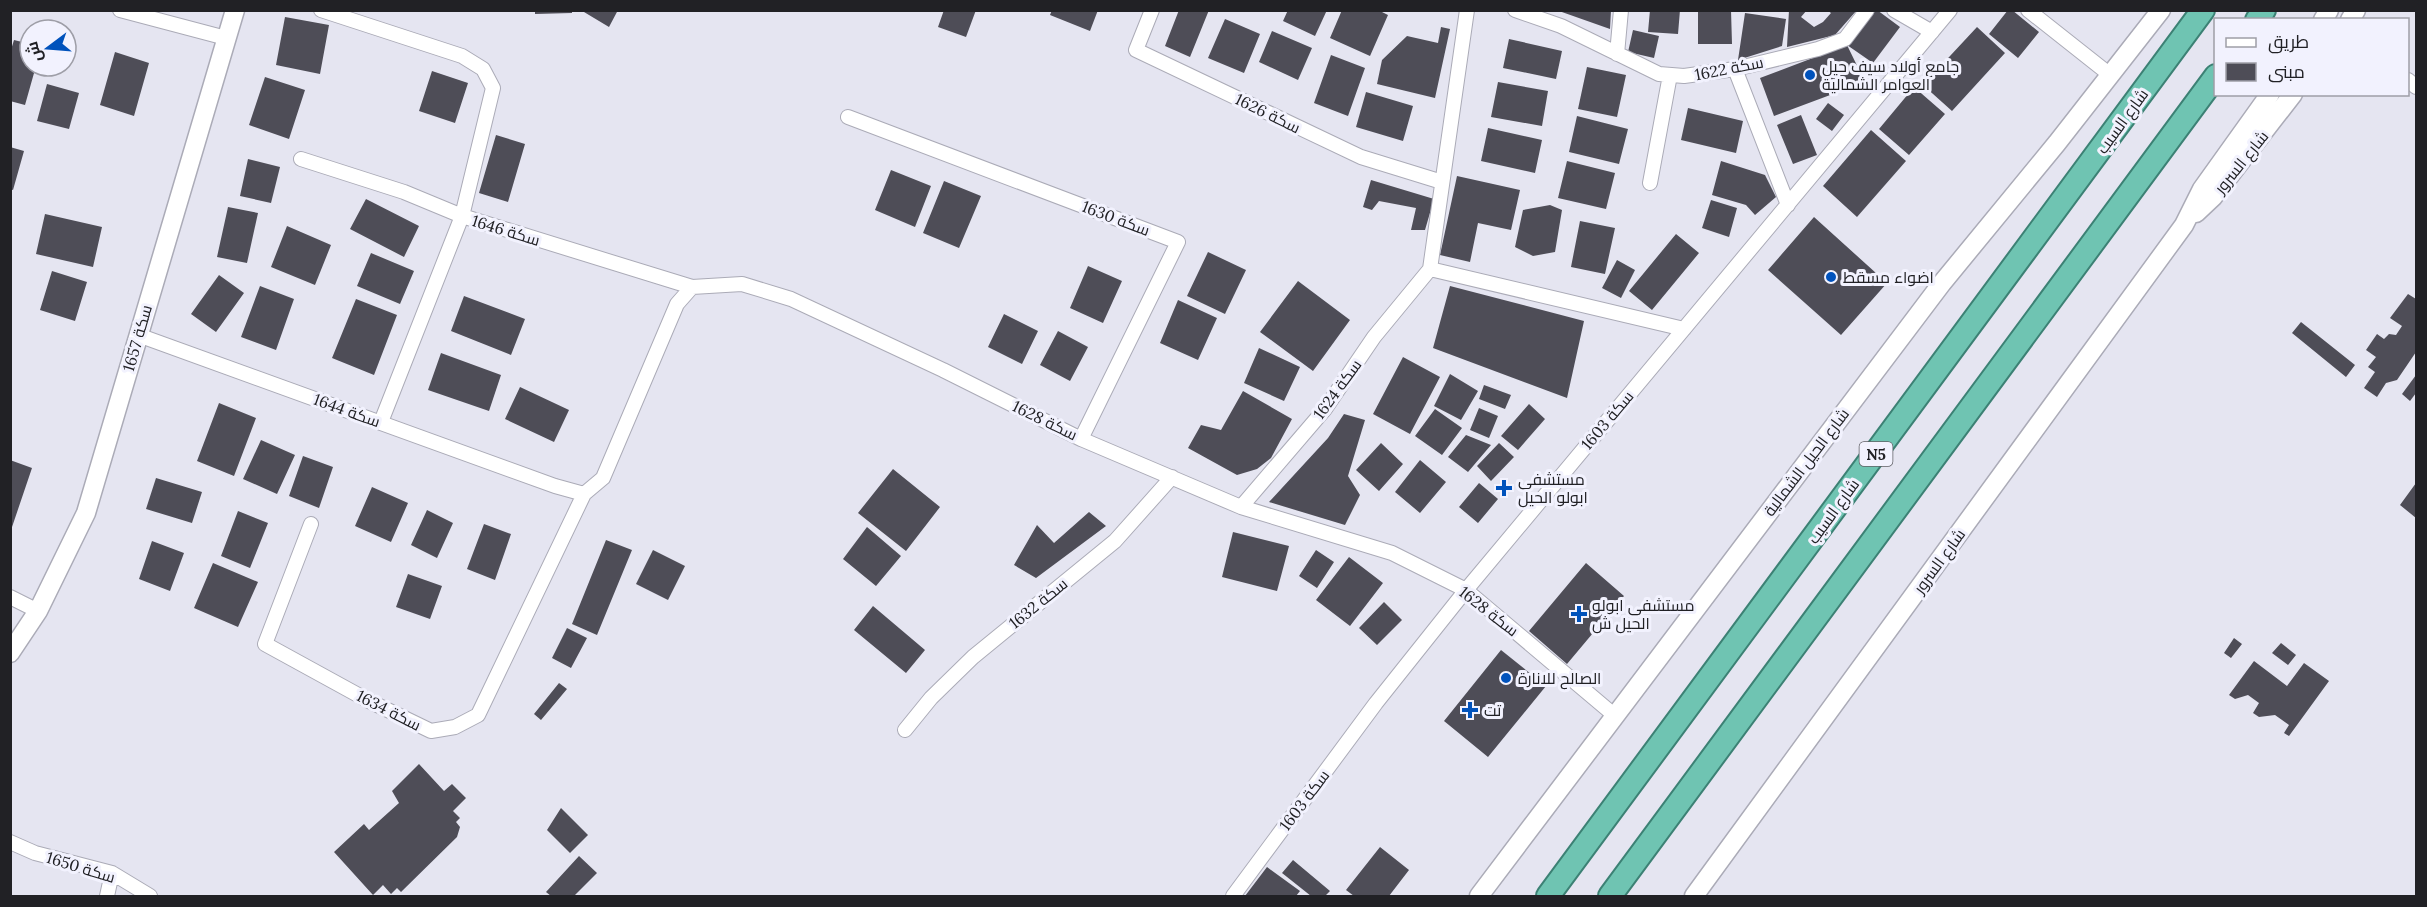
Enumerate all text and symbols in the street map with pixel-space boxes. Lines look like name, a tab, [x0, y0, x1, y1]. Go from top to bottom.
north arrow	[18, 18, 78, 78]
legend	[2214, 18, 2409, 96]
text: طريق	[2268, 30, 2309, 54]
text: ش	[21, 40, 46, 65]
street label: سكة 1622	[1693, 52, 1765, 84]
place label: جامع أولاد سيف حيل العوامر الشمالية	[1822, 56, 1959, 94]
text: مبنى	[2268, 60, 2305, 83]
marker: جامع أولاد سيف حيل العوامر الشمالية	[1803, 68, 1817, 82]
street label: شارع السيب	[2092, 85, 2154, 159]
street label: سكة 1626	[1232, 89, 1304, 137]
street label: شارع السرور	[2209, 127, 2274, 200]
street label: سكة 1630	[1079, 196, 1153, 240]
street label: سكة 1646	[470, 210, 542, 250]
place label: اضواء مسقط	[1843, 267, 1934, 287]
marker: اضواء مسقط	[1824, 270, 1838, 284]
street label: سكة 1657	[118, 302, 156, 374]
street label: سكة 1624	[1309, 355, 1365, 423]
street label: سكة 1603	[1576, 386, 1638, 454]
street label: سكة 1644	[311, 389, 383, 431]
street label: سكة 1628	[1009, 396, 1081, 444]
street label: شارع الحيل الشمالية	[1759, 404, 1855, 521]
road number: N5	[1860, 442, 1892, 466]
place label: مستشفى ابولو الحيل	[1518, 469, 1588, 508]
street label: شارع السيب	[1803, 475, 1865, 549]
marker: مستشفى ابولو الحيل	[1495, 479, 1513, 497]
street label: شارع السرور	[1908, 525, 1971, 599]
street label: سكة 1632	[1005, 573, 1071, 633]
street label: سكة 1628	[1455, 582, 1523, 640]
place label: مستشفى ابولو الحيل ش	[1592, 595, 1695, 634]
marker: مستشفى ابولو الحيل ش	[1570, 605, 1588, 623]
place label: الصالح للانارة	[1518, 668, 1601, 690]
marker: الصالح للانارة	[1499, 671, 1513, 685]
street label: سكة 1634	[353, 685, 425, 735]
place label: تت	[1484, 700, 1502, 720]
marker: تت	[1461, 701, 1479, 719]
street label: سكة 1603	[1275, 766, 1333, 834]
street label: سكة 1650	[44, 847, 118, 887]

